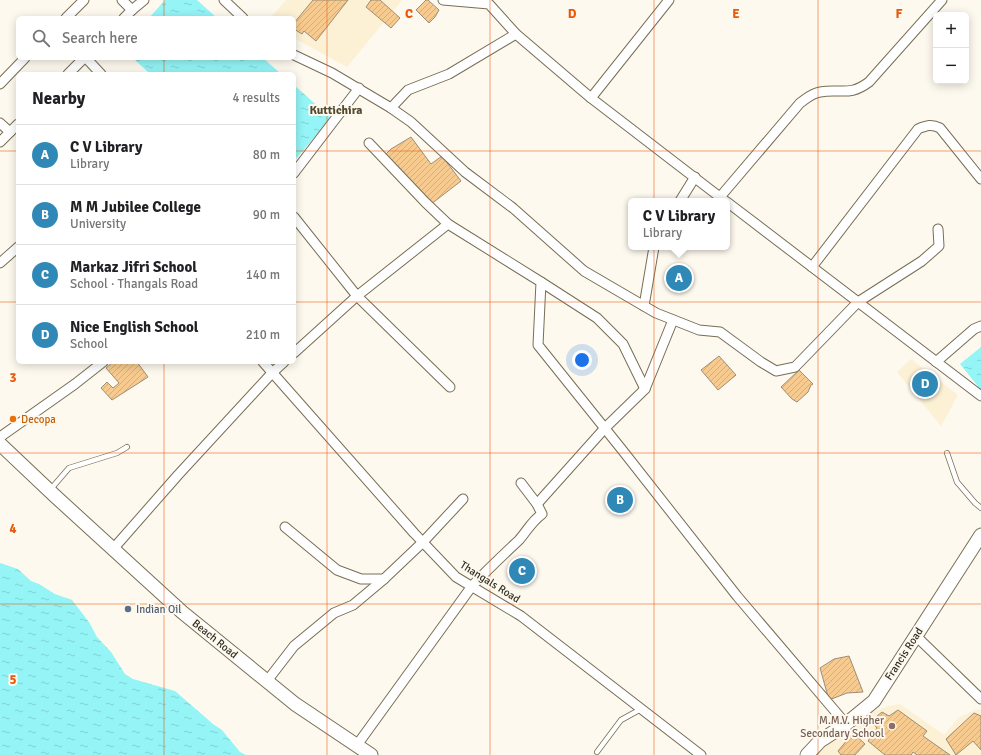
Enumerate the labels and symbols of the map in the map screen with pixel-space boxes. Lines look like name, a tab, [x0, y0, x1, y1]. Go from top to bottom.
text: C	[405, 6, 413, 22]
text: D	[568, 6, 577, 22]
text: E	[732, 6, 740, 22]
text: F	[896, 6, 903, 22]
district label: Kuttichira	[309, 103, 363, 118]
pin: A	[666, 263, 692, 293]
your location	[572, 350, 592, 370]
pin: D	[912, 369, 938, 399]
text: 3	[9, 370, 17, 386]
place label: Decopa	[21, 413, 56, 426]
marker: Decopa	[8, 414, 18, 424]
pin: B	[607, 485, 633, 515]
text: 4	[9, 521, 17, 537]
pin: C	[509, 556, 535, 586]
street label: Thangals Road	[458, 558, 523, 606]
place label: Indian Oil	[136, 603, 182, 616]
marker: Indian Oil	[123, 604, 133, 614]
street label: Beach Road	[190, 617, 241, 661]
street label: Francis Road	[882, 625, 926, 683]
text: 5	[9, 672, 17, 688]
place label: M.M.V. Higher Secondary School	[800, 714, 884, 740]
marker: M.M.V. Higher Secondary School	[887, 721, 897, 731]

